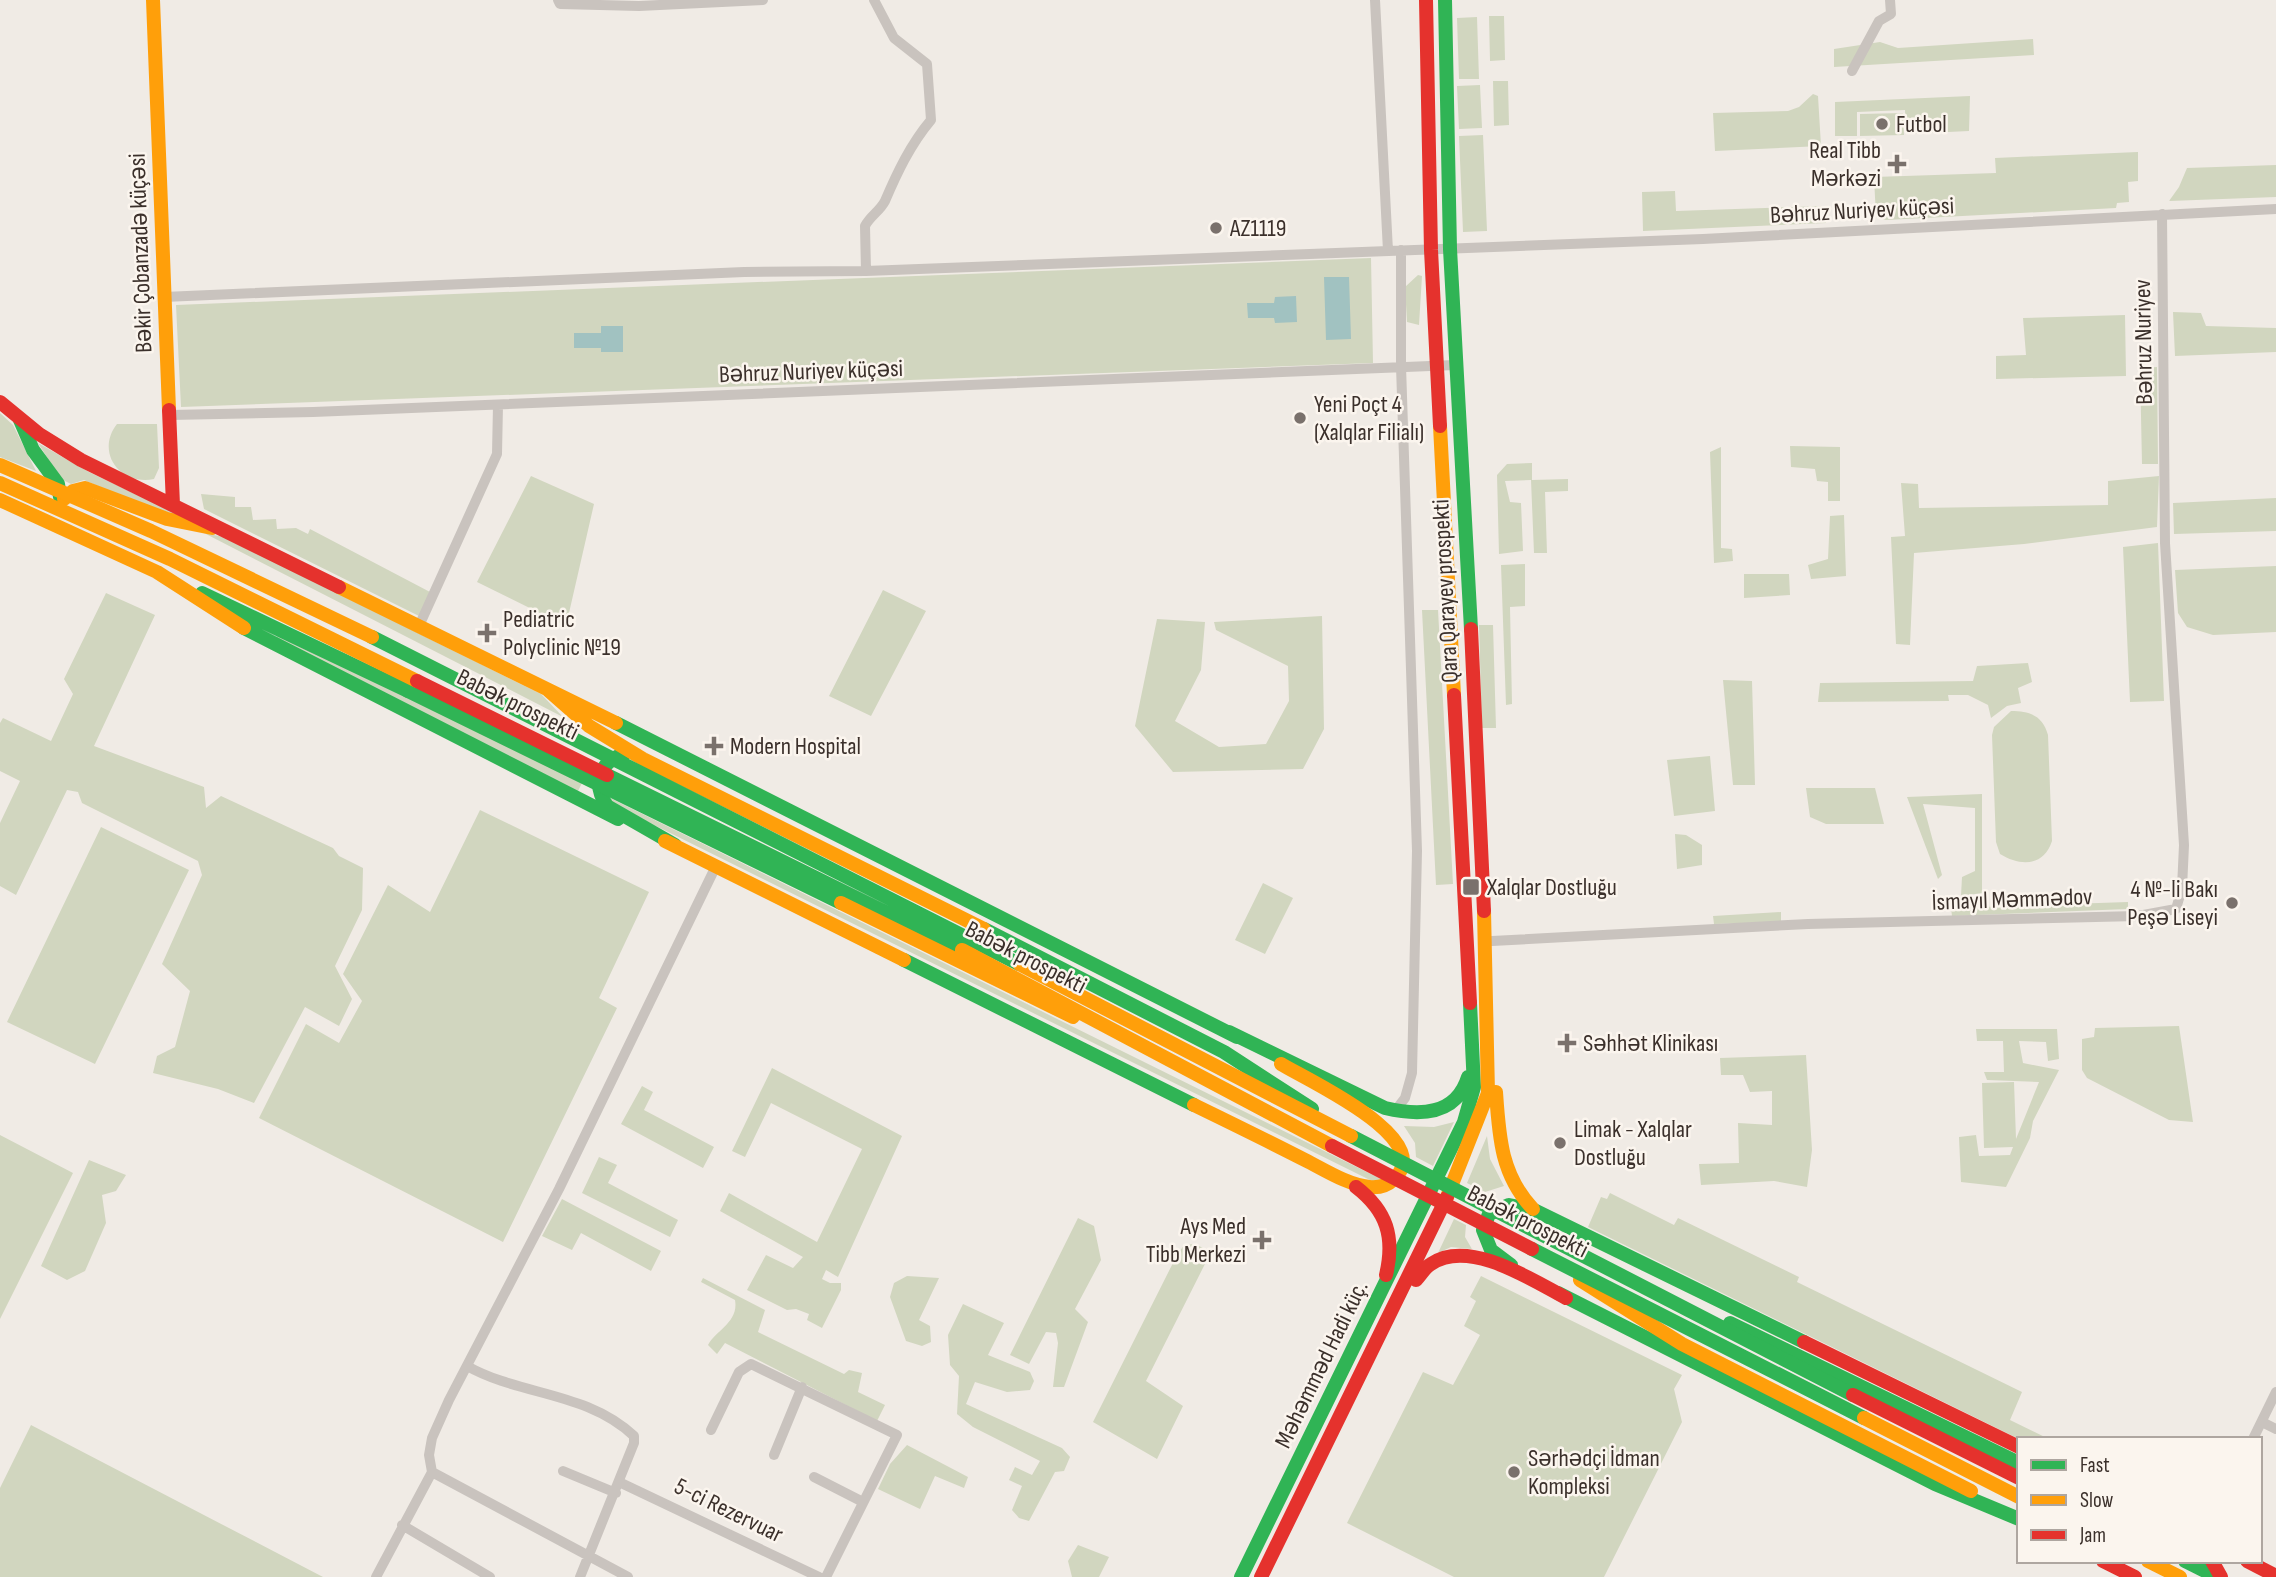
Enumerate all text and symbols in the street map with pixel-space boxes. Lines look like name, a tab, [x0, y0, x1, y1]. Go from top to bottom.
place label: Futbol	[1896, 110, 1947, 139]
marker: Futbol	[1874, 116, 1890, 132]
place label: Real Tibb Mərkəzi	[1809, 136, 1881, 193]
street label: Bəkir Çobanzadə küçəsi	[123, 153, 158, 353]
marker: Real Tibb Mərkəzi	[1887, 154, 1907, 174]
street label: Bəhruz Nuriyev küçəsi	[1769, 191, 1955, 230]
place label: AZ1119	[1229, 214, 1286, 243]
marker: AZ1119	[1208, 220, 1224, 236]
street label: Bəhruz Nuriyev	[2128, 279, 2159, 405]
street label: Bəhruz Nuriyev küçəsi	[718, 354, 904, 389]
place label: Yeni Poçt 4 (Xalqlar Filialı)	[1314, 390, 1424, 447]
marker: Yeni Poçt 4 (Xalqlar Filialı)	[1292, 410, 1308, 426]
street label: Qara Qarayev prospekti	[1426, 498, 1465, 684]
place label: Pediatric Polyclinic №19	[503, 605, 621, 662]
marker: Pediatric Polyclinic №19	[477, 623, 497, 643]
street label: Babək prospekti	[452, 663, 583, 746]
place label: Modern Hospital	[730, 732, 861, 761]
marker: Modern Hospital	[704, 736, 724, 756]
place label: Xalqlar Dostluğu	[1486, 873, 1617, 902]
place label: 4 №-li Bakı Peşə Liseyi	[2127, 875, 2218, 932]
marker: Xalqlar Dostluğu	[1461, 877, 1481, 897]
street label: İsmayıl Məmmədov	[1931, 882, 2093, 917]
marker: 4 №-li Bakı Peşə Liseyi	[2224, 895, 2240, 911]
street label: Babək prospekti	[960, 915, 1091, 1000]
place label: Səhhət Klinikası	[1583, 1029, 1718, 1058]
marker: Səhhət Klinikası	[1557, 1033, 1577, 1053]
place label: Limak - Xalqlar Dostluğu	[1574, 1115, 1692, 1172]
marker: Limak - Xalqlar Dostluğu	[1552, 1135, 1568, 1151]
street label: Babək prospekti	[1462, 1179, 1593, 1264]
place label: Ays Med Tibb Merkezi	[1146, 1212, 1246, 1269]
marker: Ays Med Tibb Merkezi	[1252, 1230, 1272, 1250]
street label: Məhəmməd Hadi küç.	[1268, 1276, 1375, 1453]
legend	[2017, 1437, 2262, 1563]
place label: Sərhədçi İdman Kompleksi	[1528, 1444, 1660, 1501]
text: Fast	[2080, 1453, 2110, 1478]
marker: Sərhədçi İdman Kompleksi	[1506, 1464, 1522, 1480]
street label: 5-ci Rezervuar	[670, 1472, 788, 1549]
text: Slow	[2080, 1488, 2114, 1513]
text: Jam	[2079, 1523, 2106, 1548]

